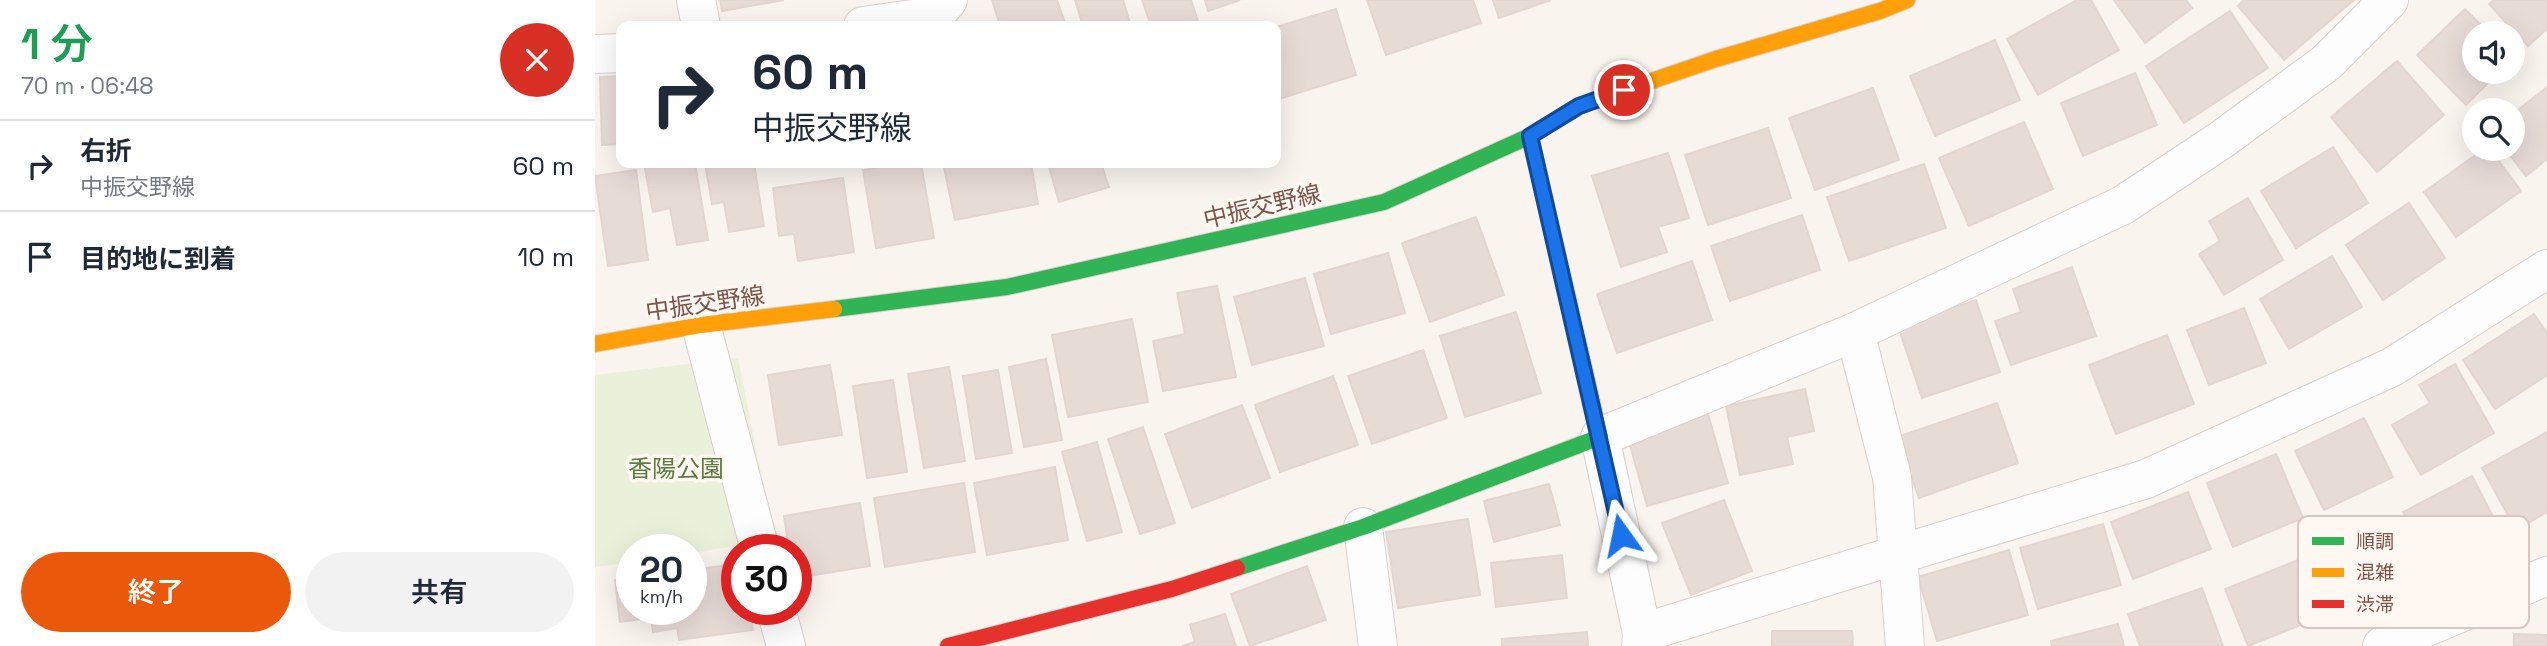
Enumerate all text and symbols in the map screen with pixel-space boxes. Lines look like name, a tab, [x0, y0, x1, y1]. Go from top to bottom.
text: 1 分	[21, 18, 93, 71]
map controls	[2462, 21, 2525, 161]
button: sound	[2462, 21, 2525, 84]
button: close	[500, 23, 574, 97]
text: 60 m	[752, 41, 868, 103]
icon: right	[637, 49, 728, 140]
pin	[1594, 60, 1654, 120]
text: 70 m · 06:48	[21, 71, 154, 101]
icon: arrive	[1605, 71, 1643, 109]
button: search	[2462, 98, 2525, 161]
text: 中振交野線	[752, 108, 912, 148]
text: 右折	[80, 134, 132, 168]
icon: right	[21, 147, 59, 185]
text: 60 m	[512, 149, 574, 183]
text: 中振交野線	[80, 172, 195, 202]
street label: 中振交野線	[1200, 177, 1324, 235]
icon: arrive	[21, 238, 59, 276]
text: 10 m	[517, 240, 574, 274]
text: 目的地に到着	[80, 242, 236, 276]
street label: 中振交野線	[643, 279, 767, 327]
park label: 香陽公園	[628, 453, 724, 484]
position arrow	[1584, 498, 1658, 572]
legend	[2298, 516, 2529, 628]
text: 順調	[2356, 529, 2394, 554]
speed limit sign: 30	[721, 534, 812, 625]
text: 20	[640, 548, 683, 592]
button: 終了	[21, 552, 291, 632]
button: 共有	[305, 552, 574, 632]
text: 混雑	[2356, 560, 2394, 585]
text: km/h	[640, 585, 683, 608]
text: 渋滞	[2356, 592, 2394, 617]

